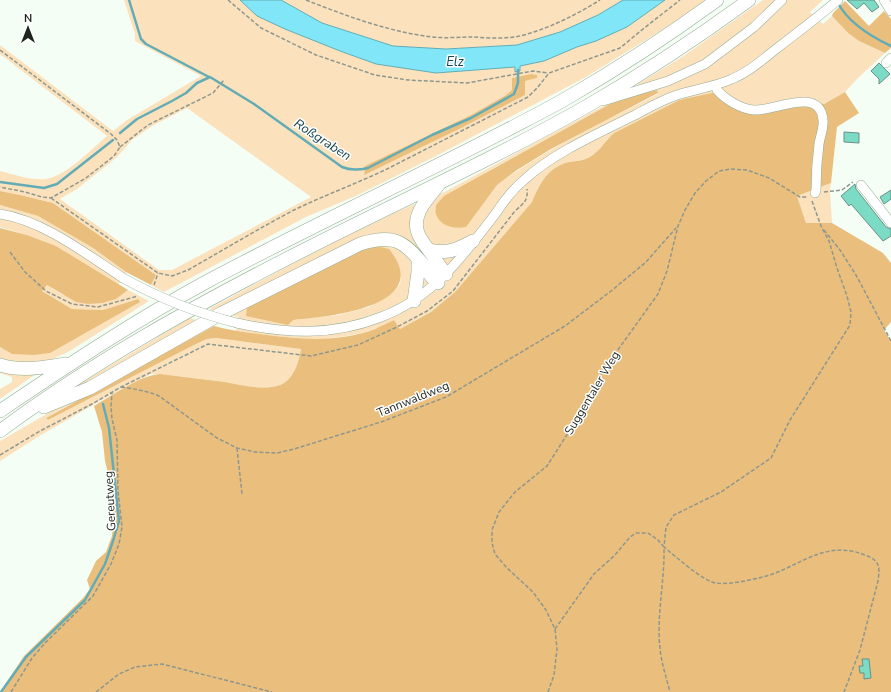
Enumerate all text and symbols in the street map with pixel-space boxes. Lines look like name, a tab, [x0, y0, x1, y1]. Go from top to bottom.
north arrow	[8, 8, 48, 48]
text: N	[24, 11, 32, 26]
water label: Elz	[446, 53, 464, 71]
water label: Roßgraben	[290, 115, 355, 165]
street label: Suggentaler Weg	[561, 348, 623, 438]
street label: Tannwaldweg	[375, 377, 451, 421]
street label: Gereutweg	[100, 471, 120, 531]

